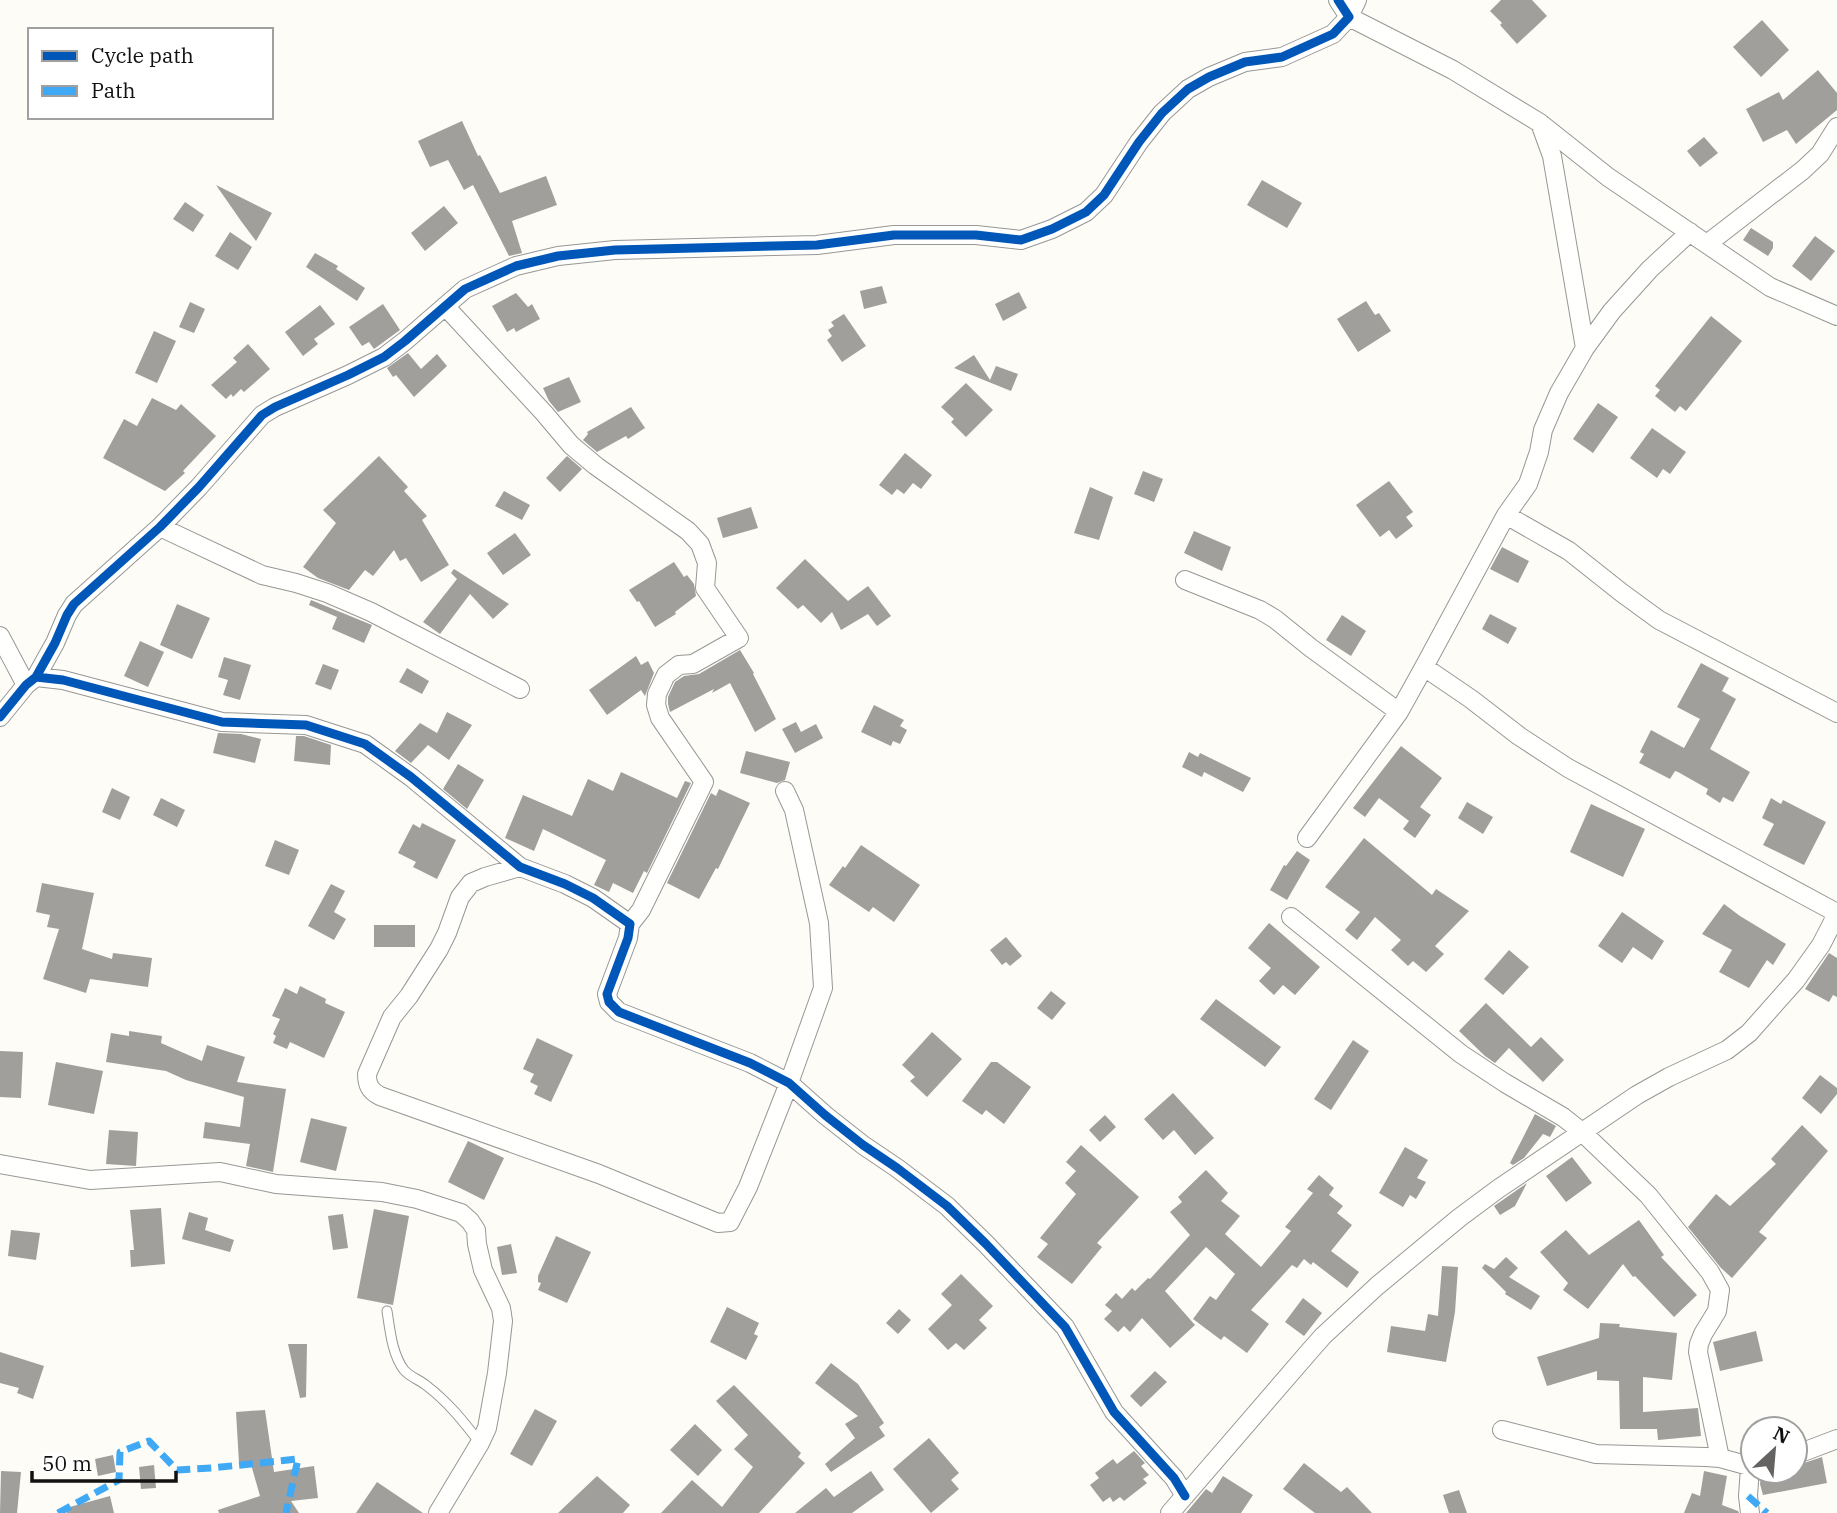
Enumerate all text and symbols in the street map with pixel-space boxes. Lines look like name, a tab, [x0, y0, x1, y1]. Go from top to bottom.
legend	[28, 28, 273, 119]
text: Cycle path	[91, 41, 194, 69]
text: Path	[91, 76, 136, 104]
north arrow	[1739, 1415, 1809, 1485]
text: N	[1769, 1421, 1793, 1449]
scale bar	[32, 1440, 175, 1484]
text: 50 m	[42, 1449, 92, 1477]

